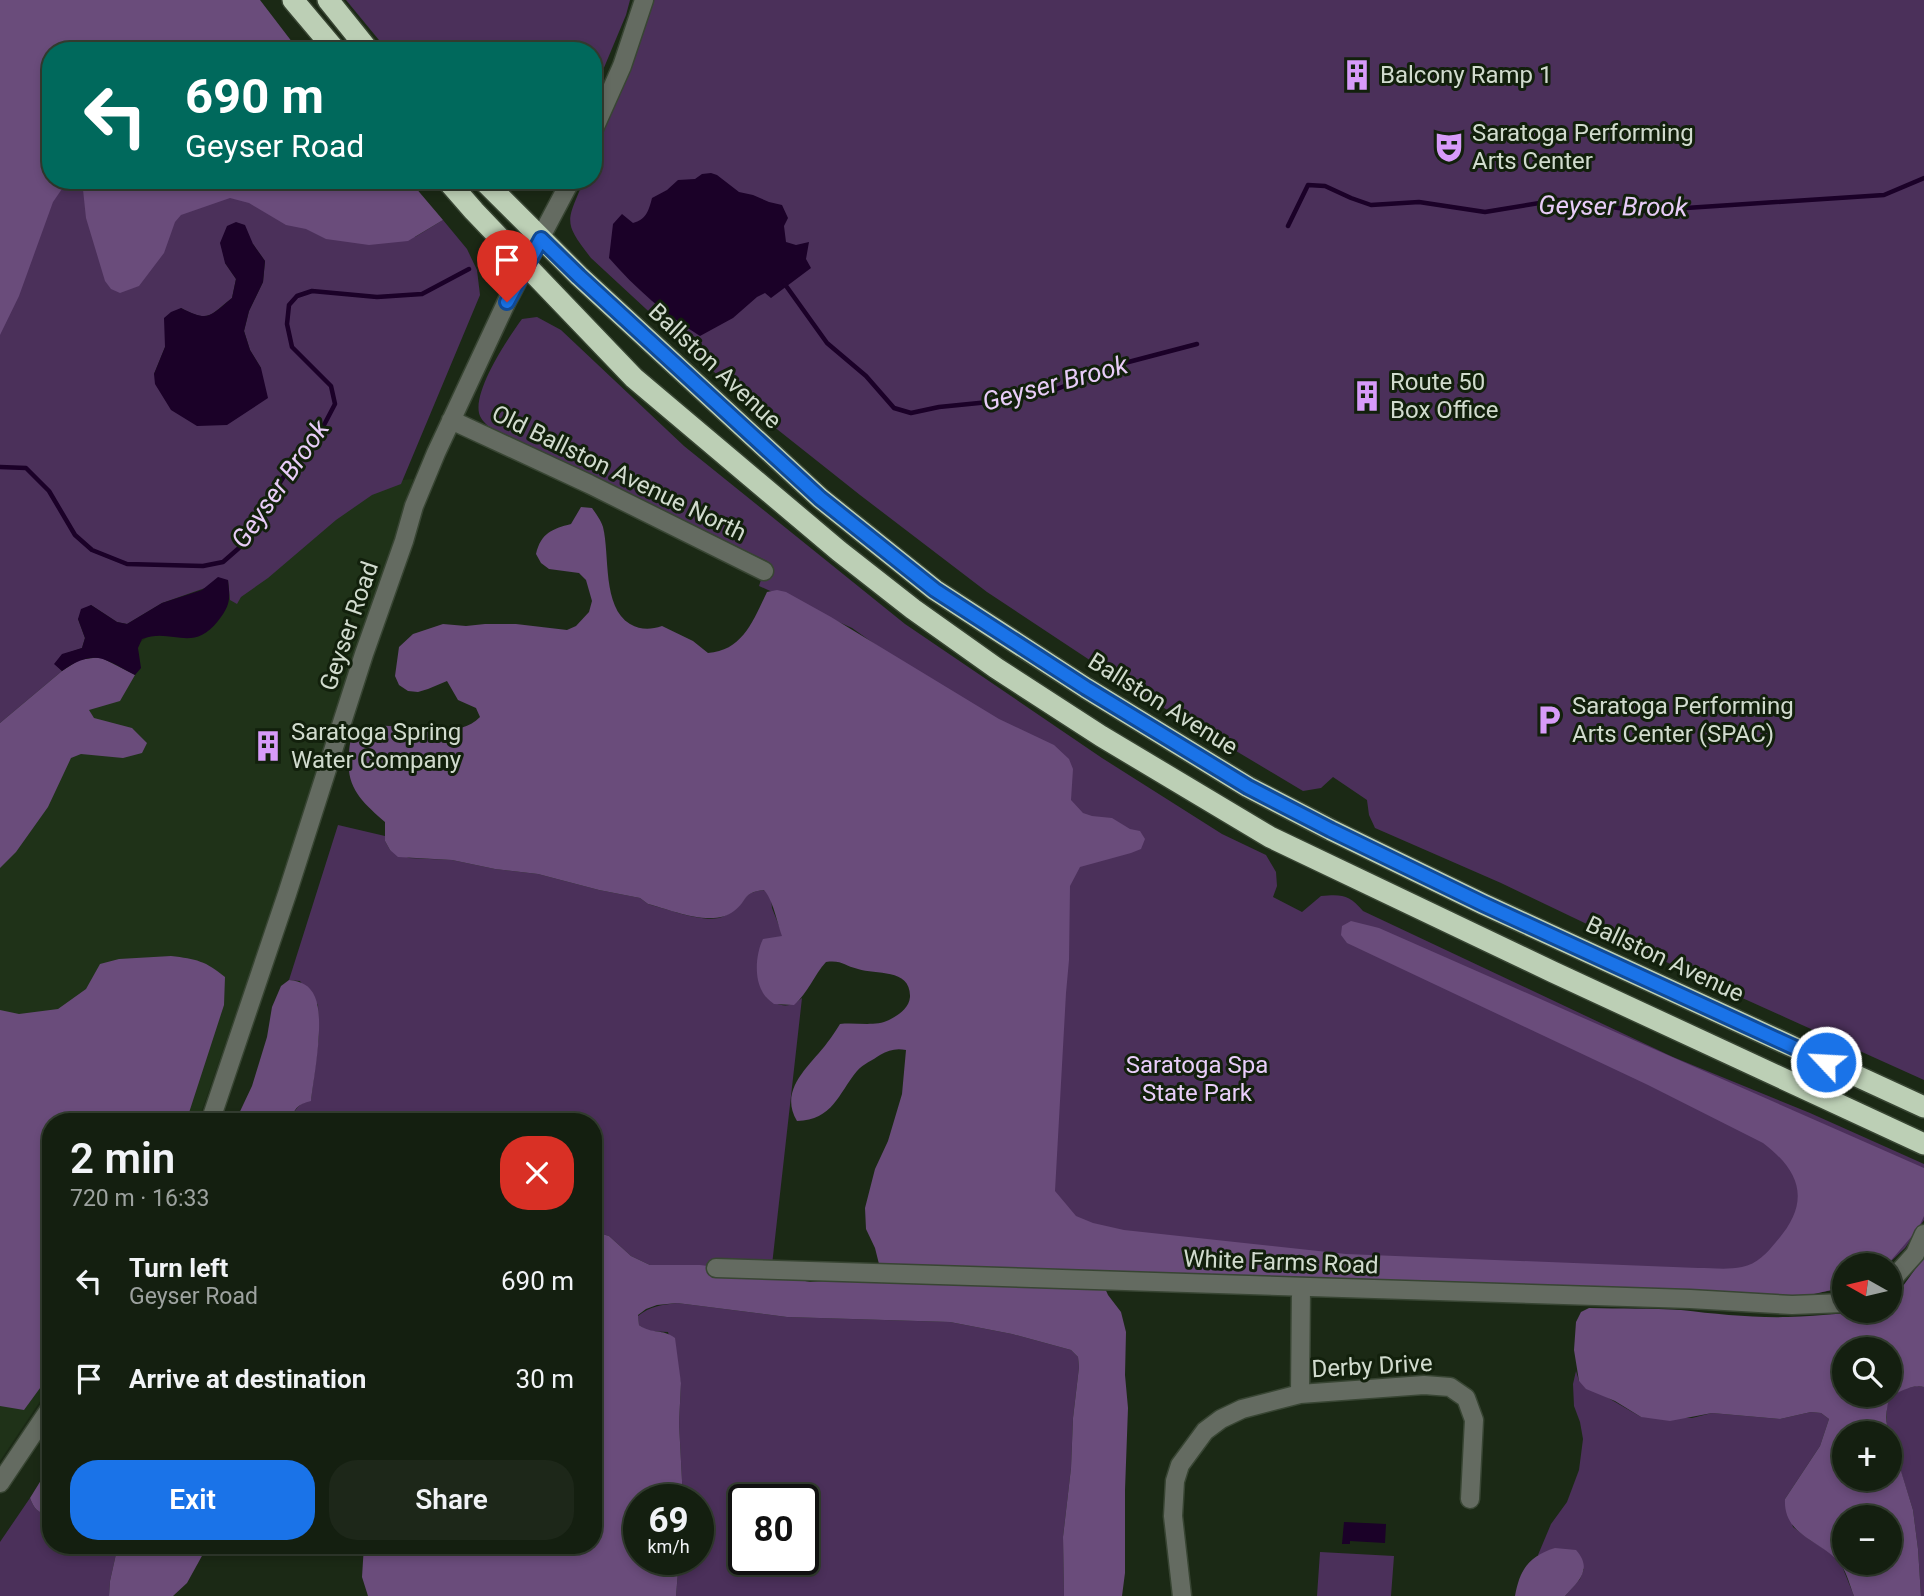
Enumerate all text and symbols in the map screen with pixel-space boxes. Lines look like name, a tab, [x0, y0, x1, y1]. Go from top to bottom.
building icon: Balcony Ramp 1	[1340, 58, 1374, 92]
place label: Balcony Ramp 1	[1380, 61, 1552, 89]
text: 690 m	[185, 68, 324, 125]
icon: left	[70, 70, 161, 161]
place label: Saratoga Performing Arts Center	[1472, 119, 1694, 175]
text: Geyser Road	[185, 127, 364, 165]
theatre icon: Saratoga Performing Arts Center	[1432, 130, 1466, 164]
water label: Geyser Brook	[1538, 190, 1689, 222]
pin	[477, 230, 537, 302]
icon: arrive	[488, 241, 526, 279]
street label: Ballston Avenue	[643, 297, 787, 435]
water label: Geyser Brook	[979, 349, 1132, 417]
place label: Route 50 Box Office	[1390, 368, 1499, 424]
building icon: Route 50 Box Office	[1350, 379, 1384, 413]
street label: Old Ballston Avenue North	[487, 399, 751, 547]
water label: Geyser Brook	[225, 413, 336, 554]
street label: Geyser Road	[314, 558, 384, 694]
street label: Ballston Avenue	[1083, 647, 1243, 761]
place label: Saratoga Performing Arts Center (SPAC)	[1572, 692, 1794, 748]
parking icon: Saratoga Performing Arts Center (SPAC)	[1532, 703, 1566, 737]
place label: Saratoga Spring Water Company	[291, 718, 462, 774]
building icon: Saratoga Spring Water Company	[251, 729, 285, 763]
street label: Ballston Avenue	[1582, 910, 1748, 1008]
position arrow	[1789, 1025, 1863, 1099]
park label: Saratoga Spa State Park	[1126, 1051, 1268, 1107]
text: 2 min	[70, 1134, 175, 1183]
button: close	[500, 1136, 574, 1210]
text: 720 m · 16:33	[70, 1185, 209, 1212]
street label: White Farms Road	[1183, 1245, 1379, 1279]
text: Turn left	[129, 1253, 228, 1283]
north arrow	[1832, 1253, 1902, 1323]
map controls	[1832, 1253, 1902, 1575]
icon: left	[70, 1262, 108, 1300]
text: 690 m	[501, 1266, 574, 1296]
text: Geyser Road	[129, 1283, 258, 1310]
button: search	[1832, 1337, 1902, 1407]
street label: Derby Drive	[1311, 1349, 1433, 1383]
icon: arrive	[70, 1360, 108, 1398]
text: Arrive at destination	[129, 1364, 366, 1394]
text: 30 m	[516, 1364, 574, 1394]
button: +	[1832, 1421, 1902, 1491]
button: Exit	[70, 1460, 315, 1540]
button: Share	[329, 1460, 574, 1540]
speed limit sign: 80	[728, 1484, 819, 1575]
text: 69	[648, 1500, 689, 1541]
button: −	[1832, 1505, 1902, 1575]
text: km/h	[647, 1536, 690, 1557]

